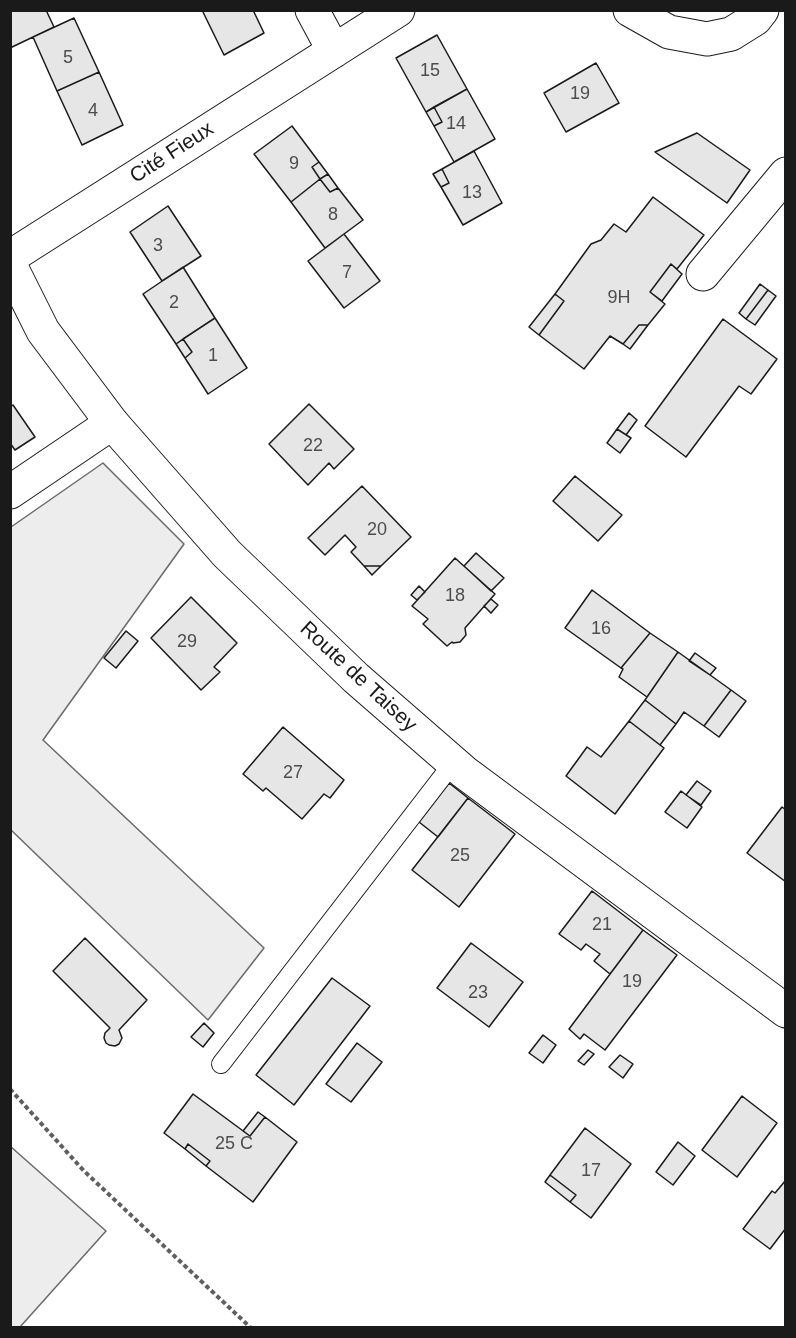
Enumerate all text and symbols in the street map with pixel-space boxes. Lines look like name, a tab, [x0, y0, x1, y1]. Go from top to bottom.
house number: 5	[63, 47, 73, 69]
house number: 15	[420, 60, 440, 82]
house number: 19	[570, 83, 590, 105]
house number: 4	[88, 100, 98, 122]
house number: 14	[446, 113, 466, 135]
street label: Cité Fieux	[125, 117, 219, 189]
house number: 9	[289, 153, 299, 175]
house number: 13	[462, 182, 482, 204]
house number: 8	[328, 204, 338, 226]
house number: 3	[153, 235, 163, 257]
house number: 7	[342, 262, 352, 284]
house number: 9H	[607, 287, 631, 309]
house number: 2	[169, 292, 179, 314]
house number: 1	[208, 345, 218, 367]
house number: 22	[303, 435, 323, 457]
house number: 20	[367, 519, 387, 541]
house number: 18	[445, 585, 465, 607]
street label: Route de Taisey	[294, 616, 422, 738]
house number: 16	[591, 618, 611, 640]
house number: 29	[177, 631, 197, 653]
house number: 27	[283, 762, 303, 784]
house number: 25	[450, 845, 470, 867]
house number: 21	[592, 914, 612, 936]
house number: 19	[622, 971, 642, 993]
house number: 23	[468, 982, 488, 1004]
house number: 25 C	[215, 1133, 253, 1155]
house number: 17	[581, 1160, 601, 1182]

